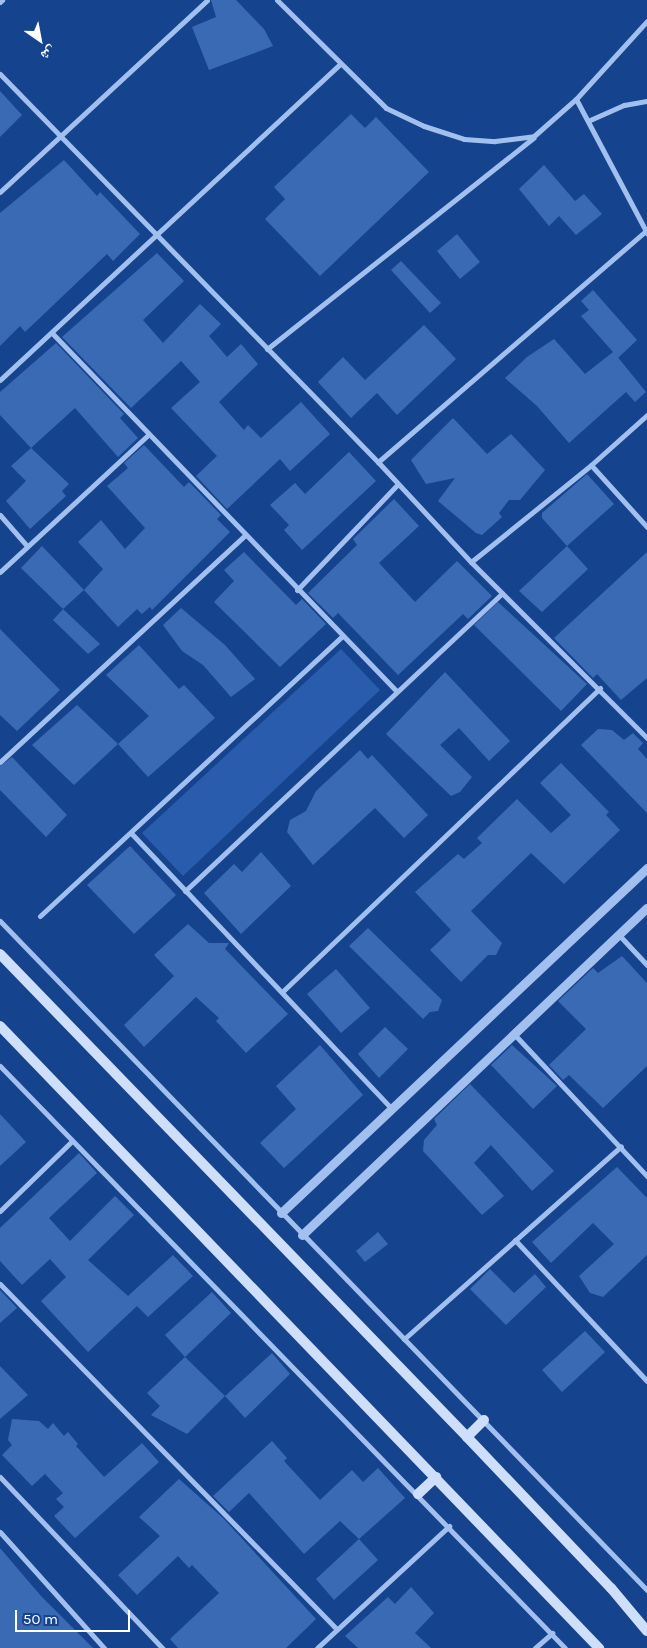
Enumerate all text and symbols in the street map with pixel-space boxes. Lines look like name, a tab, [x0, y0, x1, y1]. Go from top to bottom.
north arrow	[15, 15, 65, 65]
text: ش	[38, 42, 59, 64]
scale bar	[18, 1600, 132, 1632]
text: 50 m	[23, 1610, 58, 1628]

